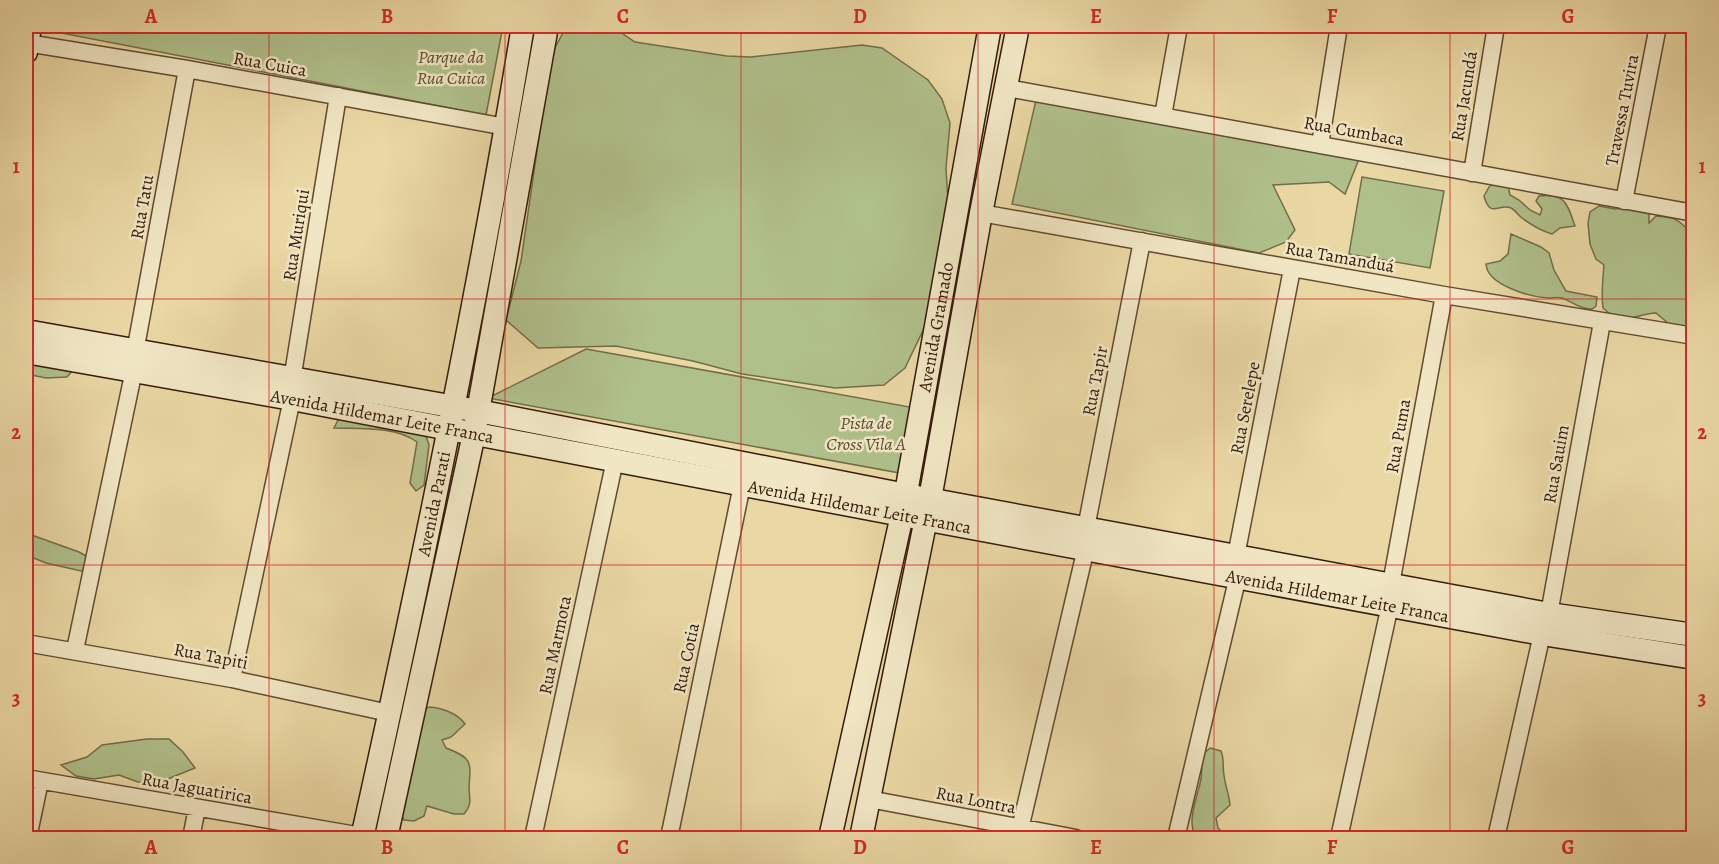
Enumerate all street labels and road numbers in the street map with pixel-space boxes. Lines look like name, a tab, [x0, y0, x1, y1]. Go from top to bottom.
street label: Rua Cuica	[231, 46, 309, 82]
street label: Rua Jacundá	[1445, 48, 1483, 143]
street label: Travessa Tuvira	[1599, 51, 1645, 168]
street label: Rua Cumbaca	[1302, 110, 1407, 152]
street label: Rua Tatu	[125, 173, 160, 241]
street label: Rua Muriqui	[277, 187, 315, 283]
street label: Rua Tamanduá	[1284, 236, 1397, 279]
street label: Avenida Gramado	[912, 260, 959, 395]
street label: Rua Tapir	[1076, 344, 1114, 418]
street label: Rua Serelepe	[1224, 359, 1266, 457]
street label: Avenida Hildemar Leite Franca	[268, 383, 496, 449]
street label: Rua Puma	[1380, 396, 1416, 475]
street label: Rua Sauim	[1537, 423, 1575, 505]
street label: Avenida Parati	[411, 449, 456, 559]
street label: Avenida Hildemar Leite Franca	[745, 474, 974, 540]
street label: Avenida Hildemar Leite Franca	[1223, 563, 1452, 629]
street label: Rua Marmota	[533, 593, 577, 697]
street label: Rua Cotia	[667, 620, 705, 695]
street label: Rua Tapiti	[172, 637, 250, 675]
street label: Rua Jaguatirica	[140, 766, 255, 810]
street label: Rua Lontra	[934, 780, 1019, 820]

